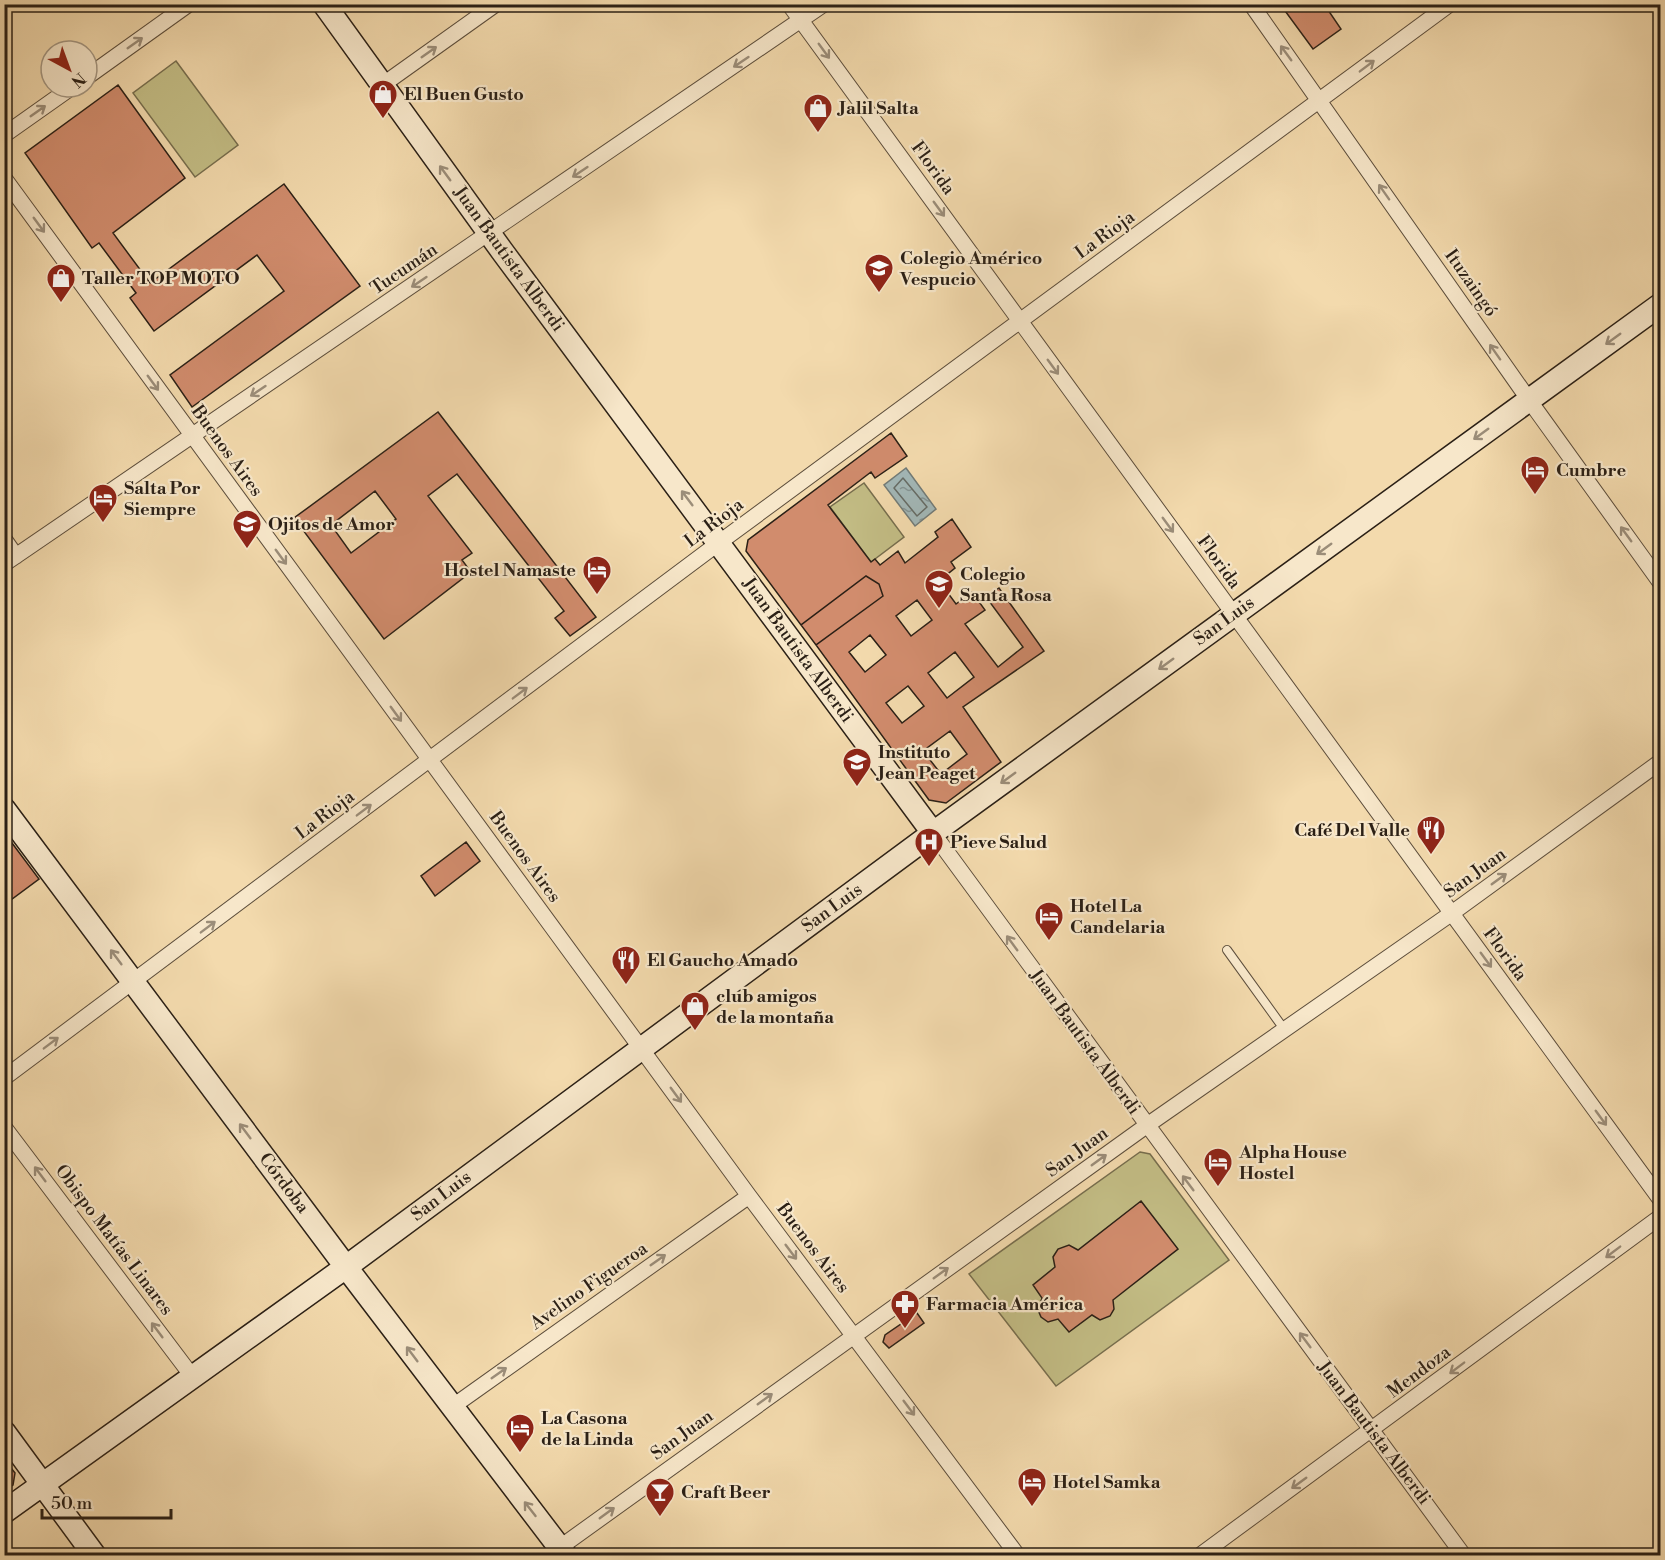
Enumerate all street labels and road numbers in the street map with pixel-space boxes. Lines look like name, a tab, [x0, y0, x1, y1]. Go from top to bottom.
street label: Florida	[906, 137, 961, 200]
street label: Juan Bautista Alberdi	[448, 181, 570, 336]
street label: La Rioja	[1071, 205, 1140, 264]
street label: Tucumán	[366, 238, 442, 300]
street label: Ituzaingó	[1439, 245, 1503, 321]
street label: Buenos Aires	[186, 400, 268, 501]
street label: La Rioja	[680, 493, 749, 553]
street label: Florida	[1192, 531, 1247, 594]
street label: Juan Bautista Alberdi	[737, 572, 859, 727]
street label: San Luis	[1189, 591, 1259, 651]
street label: La Rioja	[291, 785, 360, 845]
street label: Buenos Aires	[484, 806, 566, 907]
street label: San Juan	[1439, 842, 1511, 903]
street label: San Luis	[797, 878, 867, 938]
street label: Florida	[1478, 923, 1533, 986]
street label: Juan Bautista Alberdi	[1024, 964, 1146, 1119]
street label: San Juan	[1041, 1121, 1113, 1182]
street label: Córdoba	[254, 1148, 315, 1219]
street label: Obispo Matías Linares	[50, 1160, 178, 1320]
street label: San Luis	[406, 1166, 476, 1226]
street label: Buenos Aires	[771, 1197, 855, 1298]
street label: Avelino Figueroa	[525, 1236, 653, 1336]
street label: Mendoza	[1383, 1340, 1456, 1403]
street label: Juan Bautista Alberdi	[1312, 1356, 1436, 1510]
street label: San Juan	[646, 1404, 718, 1465]

